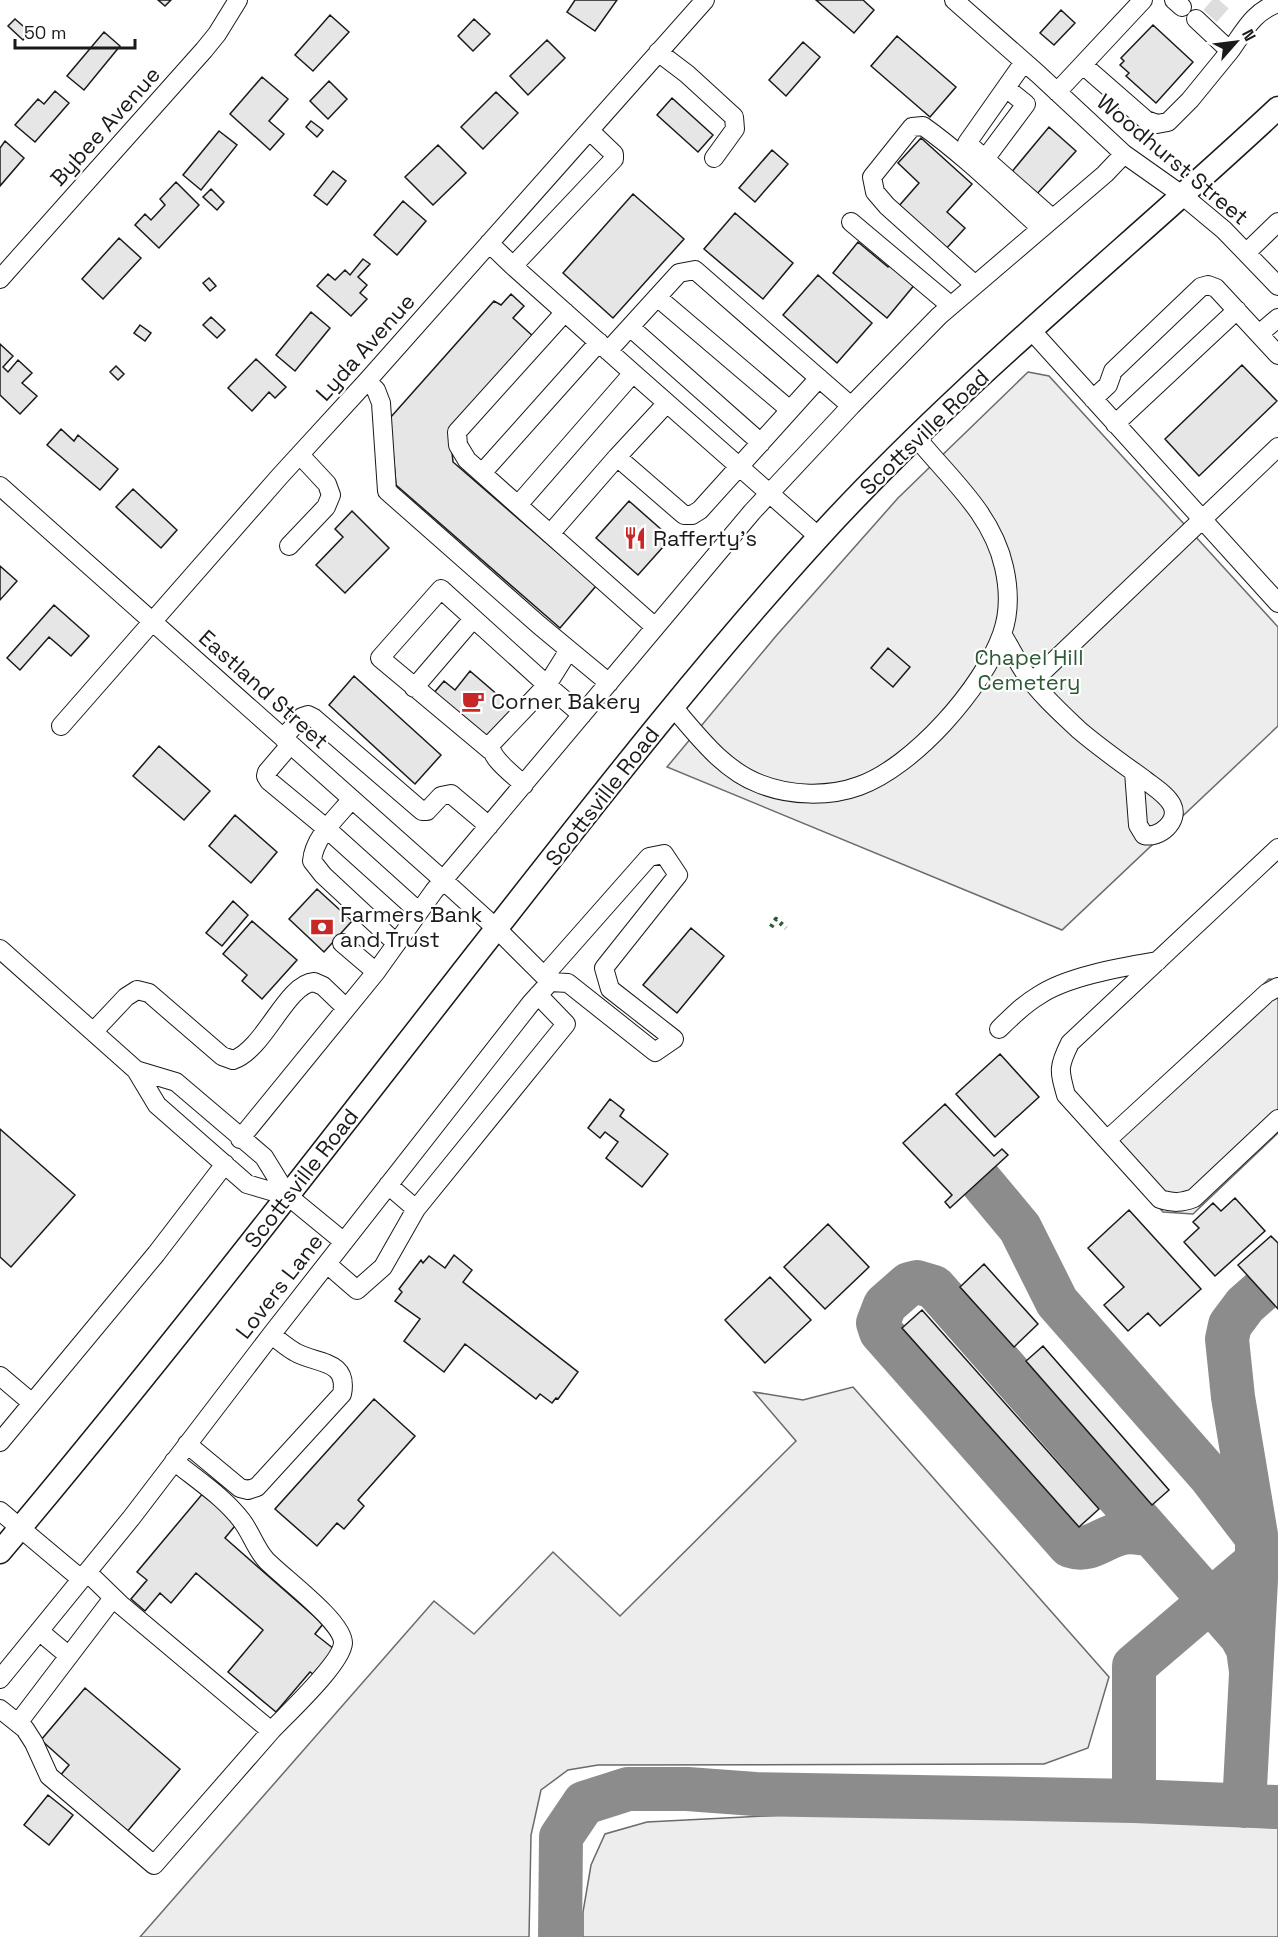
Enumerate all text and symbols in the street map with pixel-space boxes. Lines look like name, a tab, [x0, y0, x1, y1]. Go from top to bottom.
scale bar	[15, 12, 135, 50]
north arrow	[1206, 12, 1266, 72]
text: 50 m	[24, 21, 66, 44]
text: N	[1237, 26, 1261, 45]
street label: Bybee Avenue	[44, 60, 166, 192]
street label: Woodhurst Street	[1091, 87, 1255, 231]
street label: Lyda Avenue	[309, 287, 421, 407]
street label: Scottsville Road	[853, 363, 995, 501]
place label: Rafferty’s	[653, 524, 757, 552]
restaurant icon: Rafferty’s	[622, 525, 648, 551]
street label: Eastland Street	[193, 623, 335, 755]
park label: Chapel Hill Cemetery	[974, 643, 1084, 696]
place label: Corner Bakery	[491, 687, 641, 715]
cafe icon: Corner Bakery	[460, 688, 486, 714]
street label: Scottsville Road	[539, 721, 665, 871]
place label: Farmers Bank and Trust	[340, 900, 483, 953]
bank icon: Farmers Bank and Trust	[309, 914, 335, 940]
street label: Scottsville Road	[238, 1103, 364, 1253]
street label: Lovers Lane	[229, 1228, 329, 1344]

